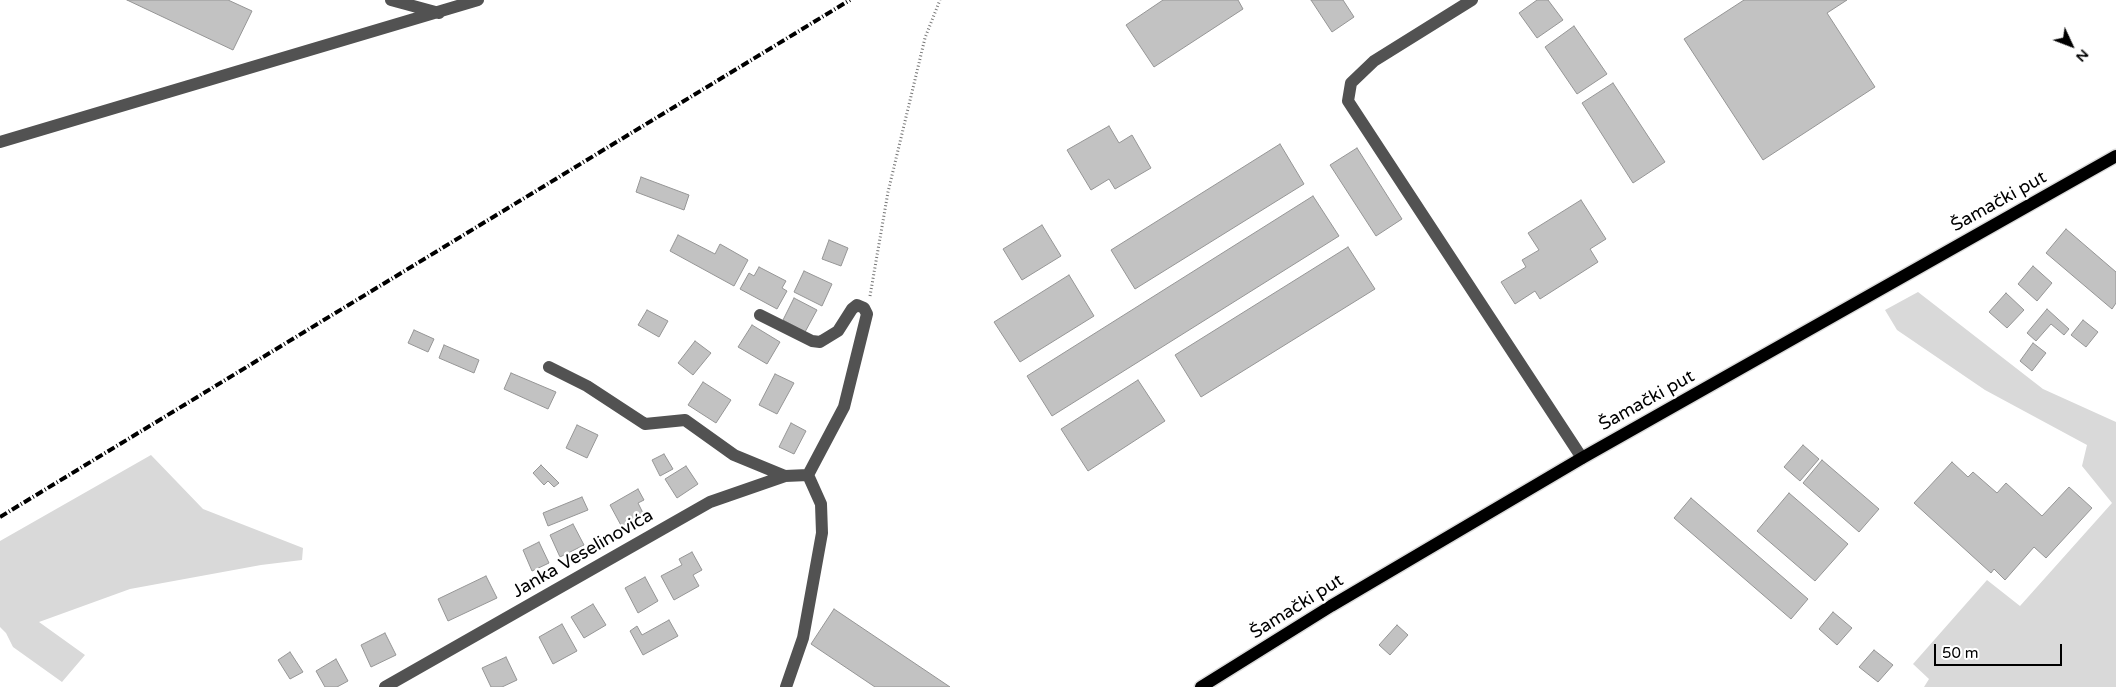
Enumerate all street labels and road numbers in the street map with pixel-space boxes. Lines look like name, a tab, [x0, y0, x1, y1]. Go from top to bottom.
street label: Šamački put	[1948, 167, 2050, 237]
street label: Šamački put	[1596, 366, 1698, 436]
street label: Janka Veselinovića	[509, 505, 657, 603]
street label: Šamački put	[1246, 570, 1348, 644]

